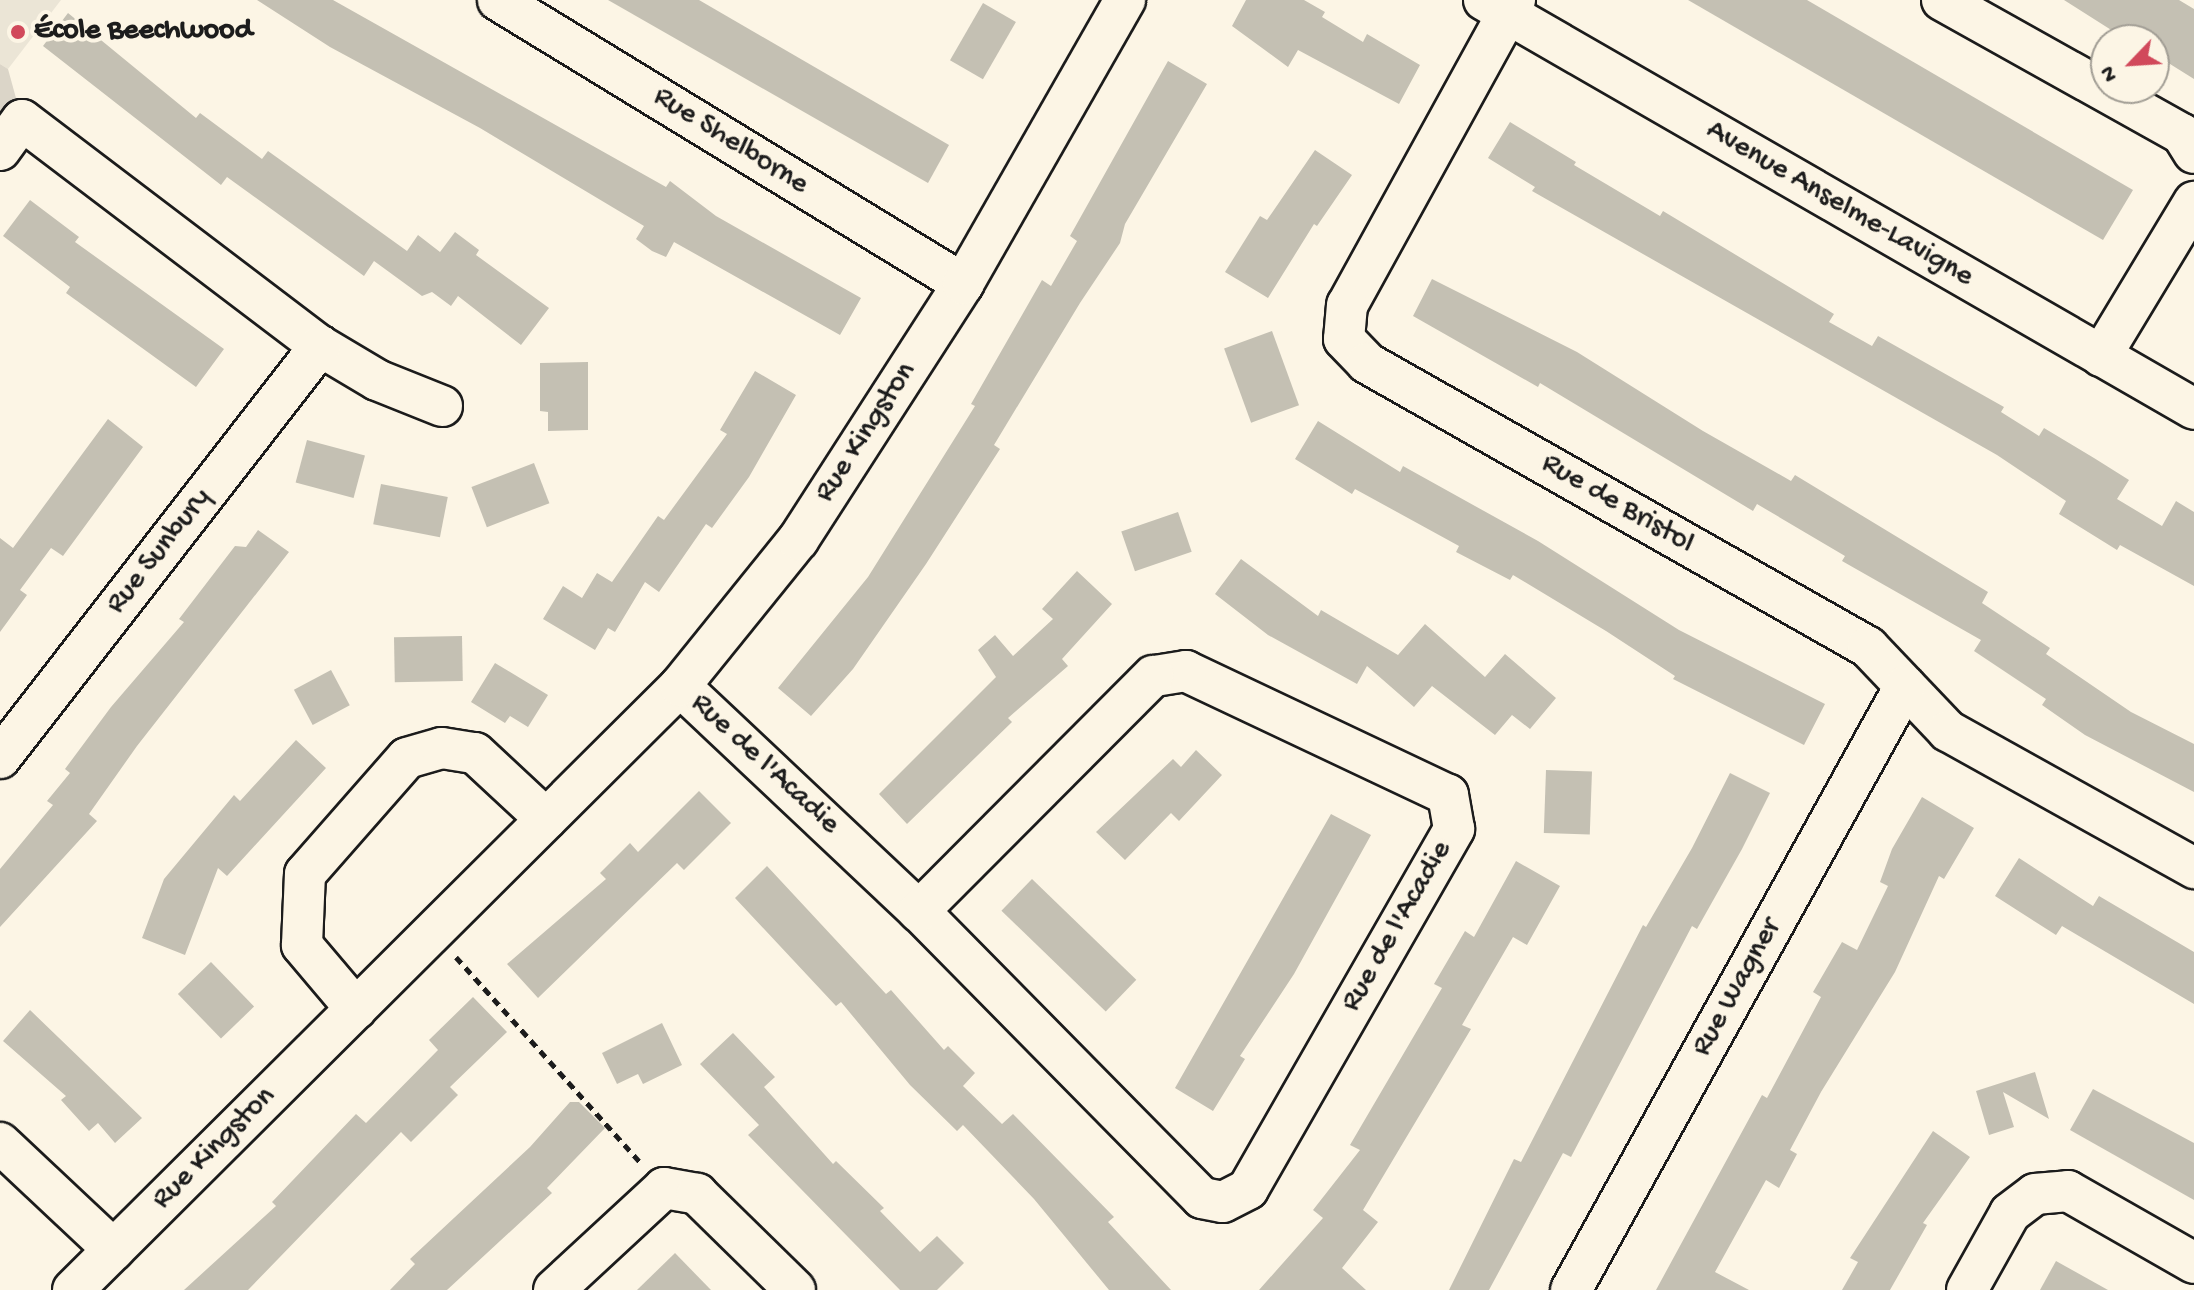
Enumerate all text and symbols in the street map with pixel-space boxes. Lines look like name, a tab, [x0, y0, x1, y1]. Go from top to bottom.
place label: École Beechwood	[34, 14, 252, 50]
marker: École Beechwood	[9, 23, 27, 41]
north arrow	[2090, 24, 2170, 104]
text: N	[2095, 61, 2125, 85]
street label: Rue Shelborne	[646, 80, 814, 204]
street label: Avenue Anselme-Lavigne	[1699, 114, 1979, 296]
street label: Rue Kingston	[808, 356, 926, 510]
street label: Rue de Bristol	[1534, 447, 1700, 563]
street label: Rue Sunbury	[100, 482, 220, 622]
street label: Rue de l'Acadie	[682, 687, 846, 843]
street label: Rue de l'Acadie	[1335, 835, 1461, 1019]
street label: Rue Wagner	[1685, 913, 1791, 1063]
street label: Rue Kingston	[146, 1080, 284, 1218]

